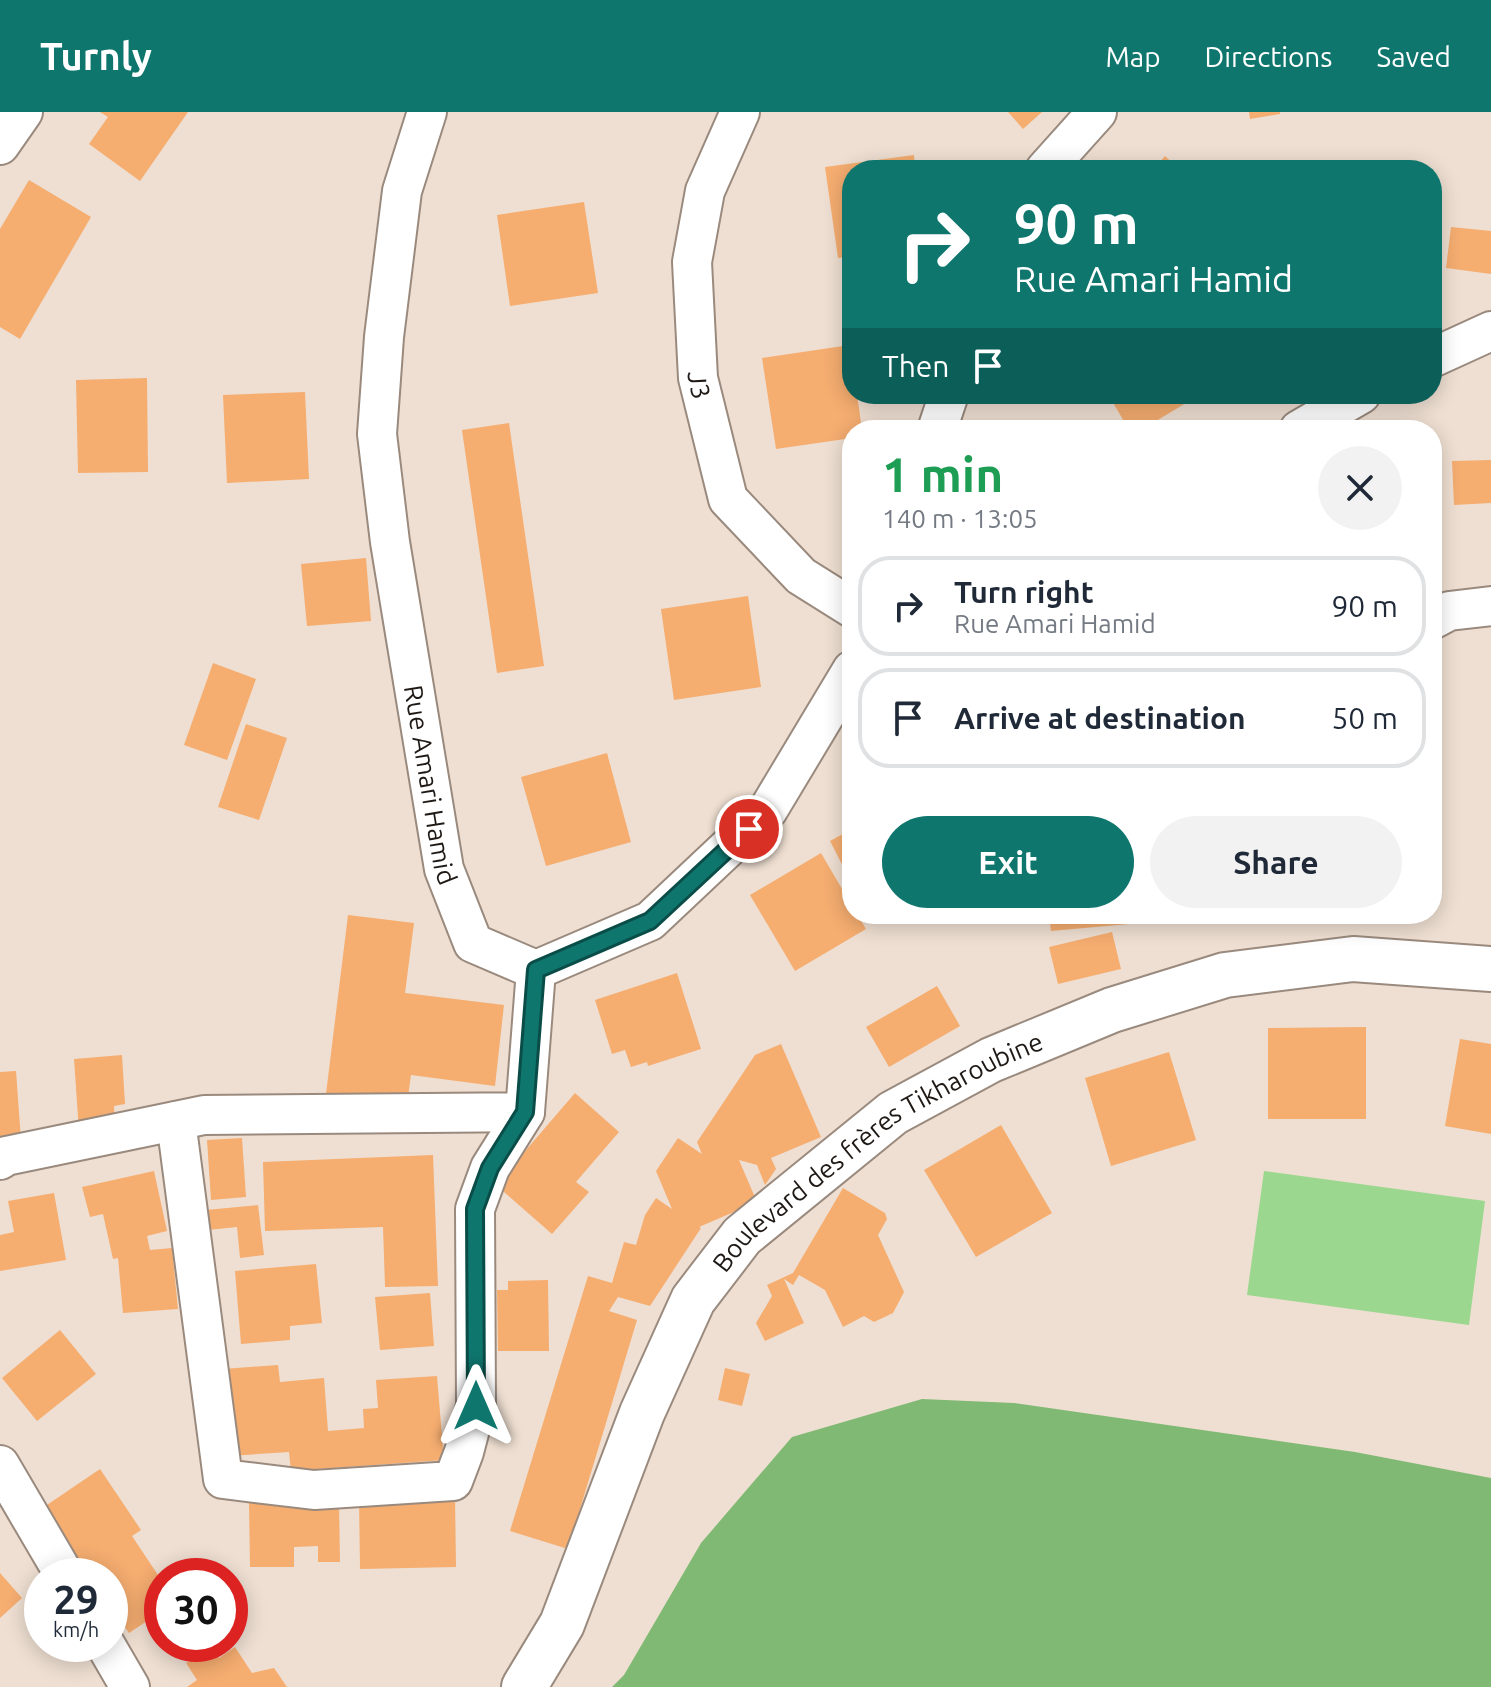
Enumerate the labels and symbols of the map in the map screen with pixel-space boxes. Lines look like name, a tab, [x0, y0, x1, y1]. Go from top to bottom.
street label: J3	[683, 371, 717, 402]
street label: Rue Amari Hamid	[399, 683, 463, 889]
pin	[715, 795, 783, 863]
street label: Boulevard des frères Tikharoubine	[706, 1026, 1047, 1277]
position arrow	[434, 1364, 518, 1448]
speed limit sign: 30	[144, 1558, 248, 1662]

